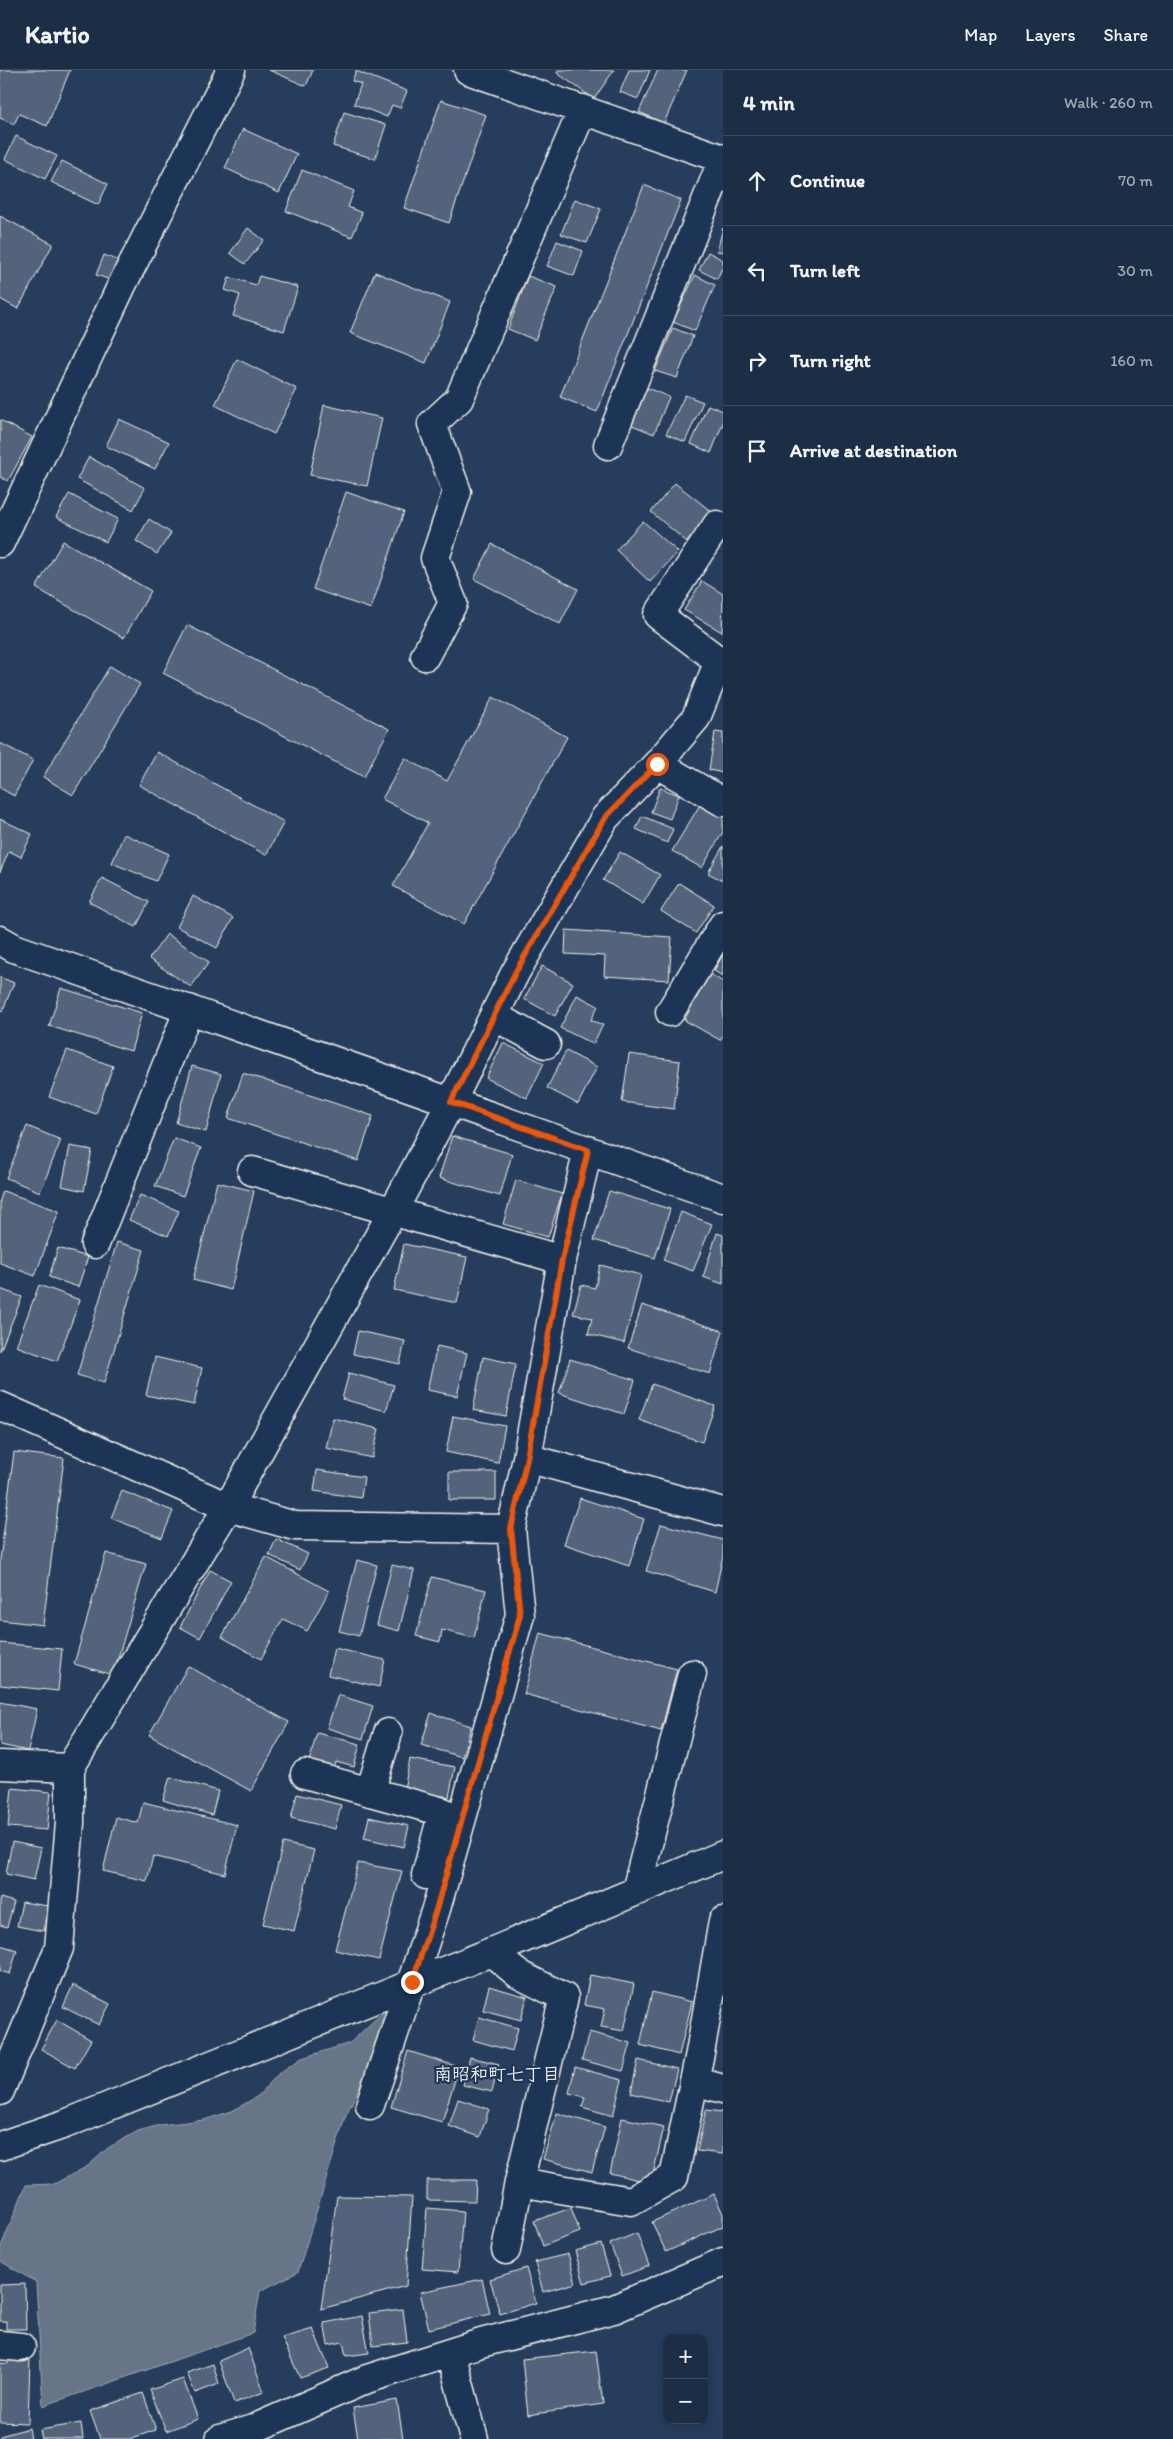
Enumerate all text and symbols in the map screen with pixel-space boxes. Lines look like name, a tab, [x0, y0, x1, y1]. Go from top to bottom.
text: Kartio	[25, 20, 90, 49]
text: Map	[964, 24, 997, 46]
text: Layers	[1025, 24, 1075, 46]
text: Share	[1103, 24, 1148, 46]
text: 4 min	[743, 90, 795, 115]
text: Walk · 260 m	[1064, 93, 1153, 112]
icon: ahead	[743, 167, 771, 195]
text: Continue	[790, 169, 865, 192]
text: 70 m	[1118, 171, 1153, 190]
icon: left	[743, 257, 771, 285]
text: Turn left	[790, 259, 860, 282]
text: 30 m	[1117, 261, 1153, 280]
icon: right	[743, 347, 771, 375]
text: Turn right	[790, 349, 871, 372]
text: 160 m	[1110, 351, 1153, 370]
icon: arrive	[743, 437, 771, 465]
text: Arrive at destination	[790, 439, 957, 462]
route start	[646, 753, 669, 776]
route end	[401, 1971, 424, 1994]
district label: 南昭和町七丁目	[434, 2063, 560, 2085]
map controls	[663, 2334, 708, 2424]
button: +	[663, 2334, 708, 2379]
button: −	[663, 2379, 708, 2424]

